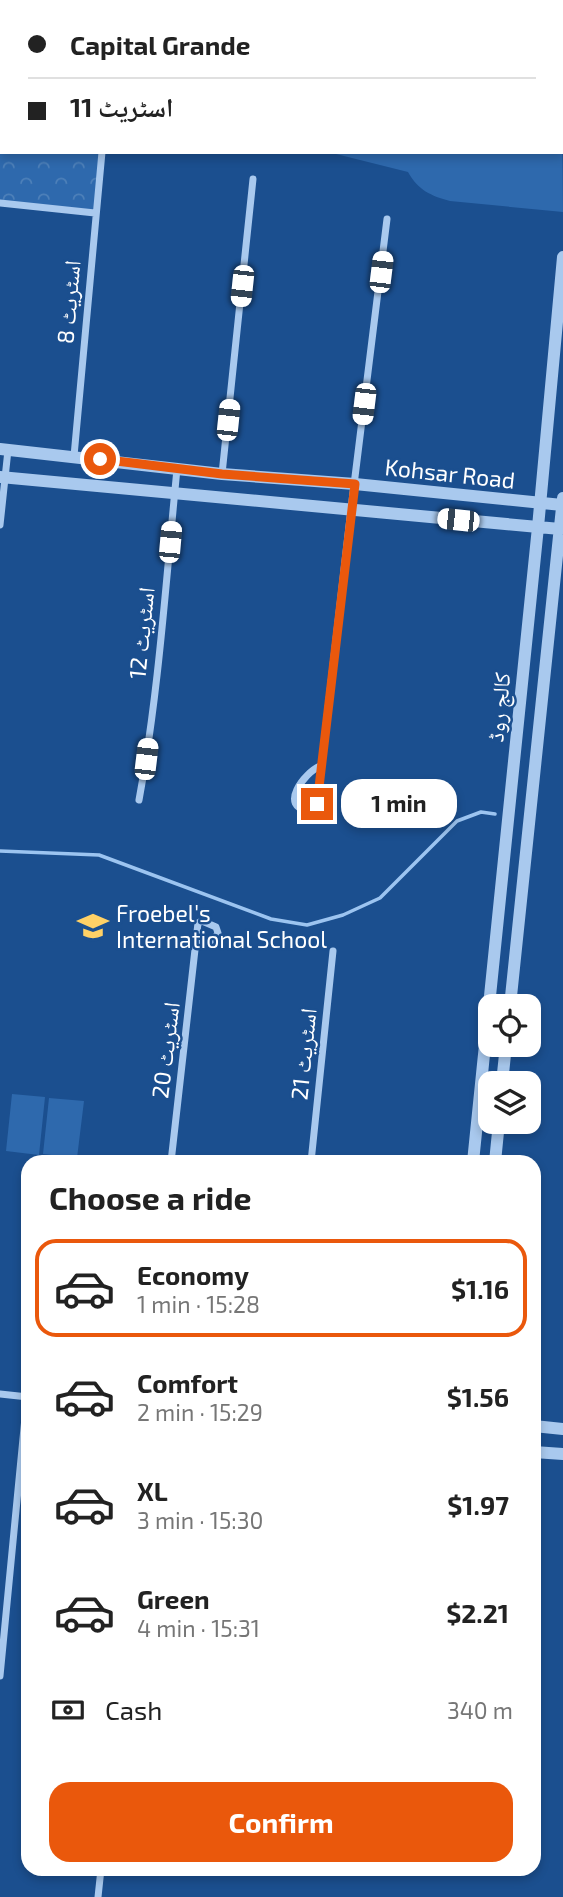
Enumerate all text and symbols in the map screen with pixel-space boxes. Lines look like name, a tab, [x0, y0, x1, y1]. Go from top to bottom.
text: Capital Grande	[70, 29, 250, 60]
text: اسٹریٹ 11	[70, 91, 173, 122]
car	[369, 250, 394, 294]
street label: اسٹریٹ 8	[50, 259, 86, 345]
car	[230, 264, 255, 308]
car	[352, 382, 377, 426]
car	[216, 398, 241, 442]
route start	[84, 443, 116, 475]
street label: Kohsar Road	[383, 452, 517, 494]
car	[437, 507, 480, 533]
car	[158, 520, 183, 564]
street label: اسٹریٹ 12	[122, 586, 160, 680]
street label: کالج روڈ	[480, 670, 518, 743]
car	[134, 737, 159, 781]
callout: 1 min	[342, 780, 457, 828]
route end	[301, 788, 333, 820]
text: 1 min	[371, 789, 427, 817]
place label: Froebel's International School	[116, 899, 327, 953]
school or university icon: Froebel's International School	[76, 909, 110, 943]
map controls	[478, 994, 541, 1134]
button: locate	[478, 994, 541, 1057]
street label: اسٹریٹ 20	[145, 1000, 185, 1100]
street label: اسٹریٹ 21	[284, 1007, 322, 1101]
button: layers	[478, 1071, 541, 1134]
text: Choose a ride	[49, 1178, 252, 1216]
icon: car	[53, 1257, 116, 1320]
text: Economy	[137, 1259, 249, 1290]
text: $1.16	[451, 1273, 509, 1304]
text: 1 min · 15:28	[137, 1290, 260, 1318]
icon: car	[53, 1365, 116, 1428]
text: Comfort	[137, 1367, 238, 1398]
text: $1.56	[447, 1381, 509, 1412]
text: 2 min · 15:29	[137, 1398, 263, 1426]
icon: car	[53, 1473, 116, 1536]
text: XL	[137, 1475, 168, 1506]
text: $1.97	[447, 1489, 509, 1520]
text: 3 min · 15:30	[137, 1506, 263, 1534]
icon: car	[53, 1581, 116, 1644]
text: Green	[137, 1583, 210, 1614]
text: $2.21	[446, 1597, 509, 1628]
text: 4 min · 15:31	[137, 1614, 260, 1642]
icon: cash	[49, 1691, 87, 1729]
text: Cash	[105, 1694, 162, 1725]
text: 340 m	[447, 1696, 513, 1724]
button: Confirm	[49, 1782, 513, 1862]

